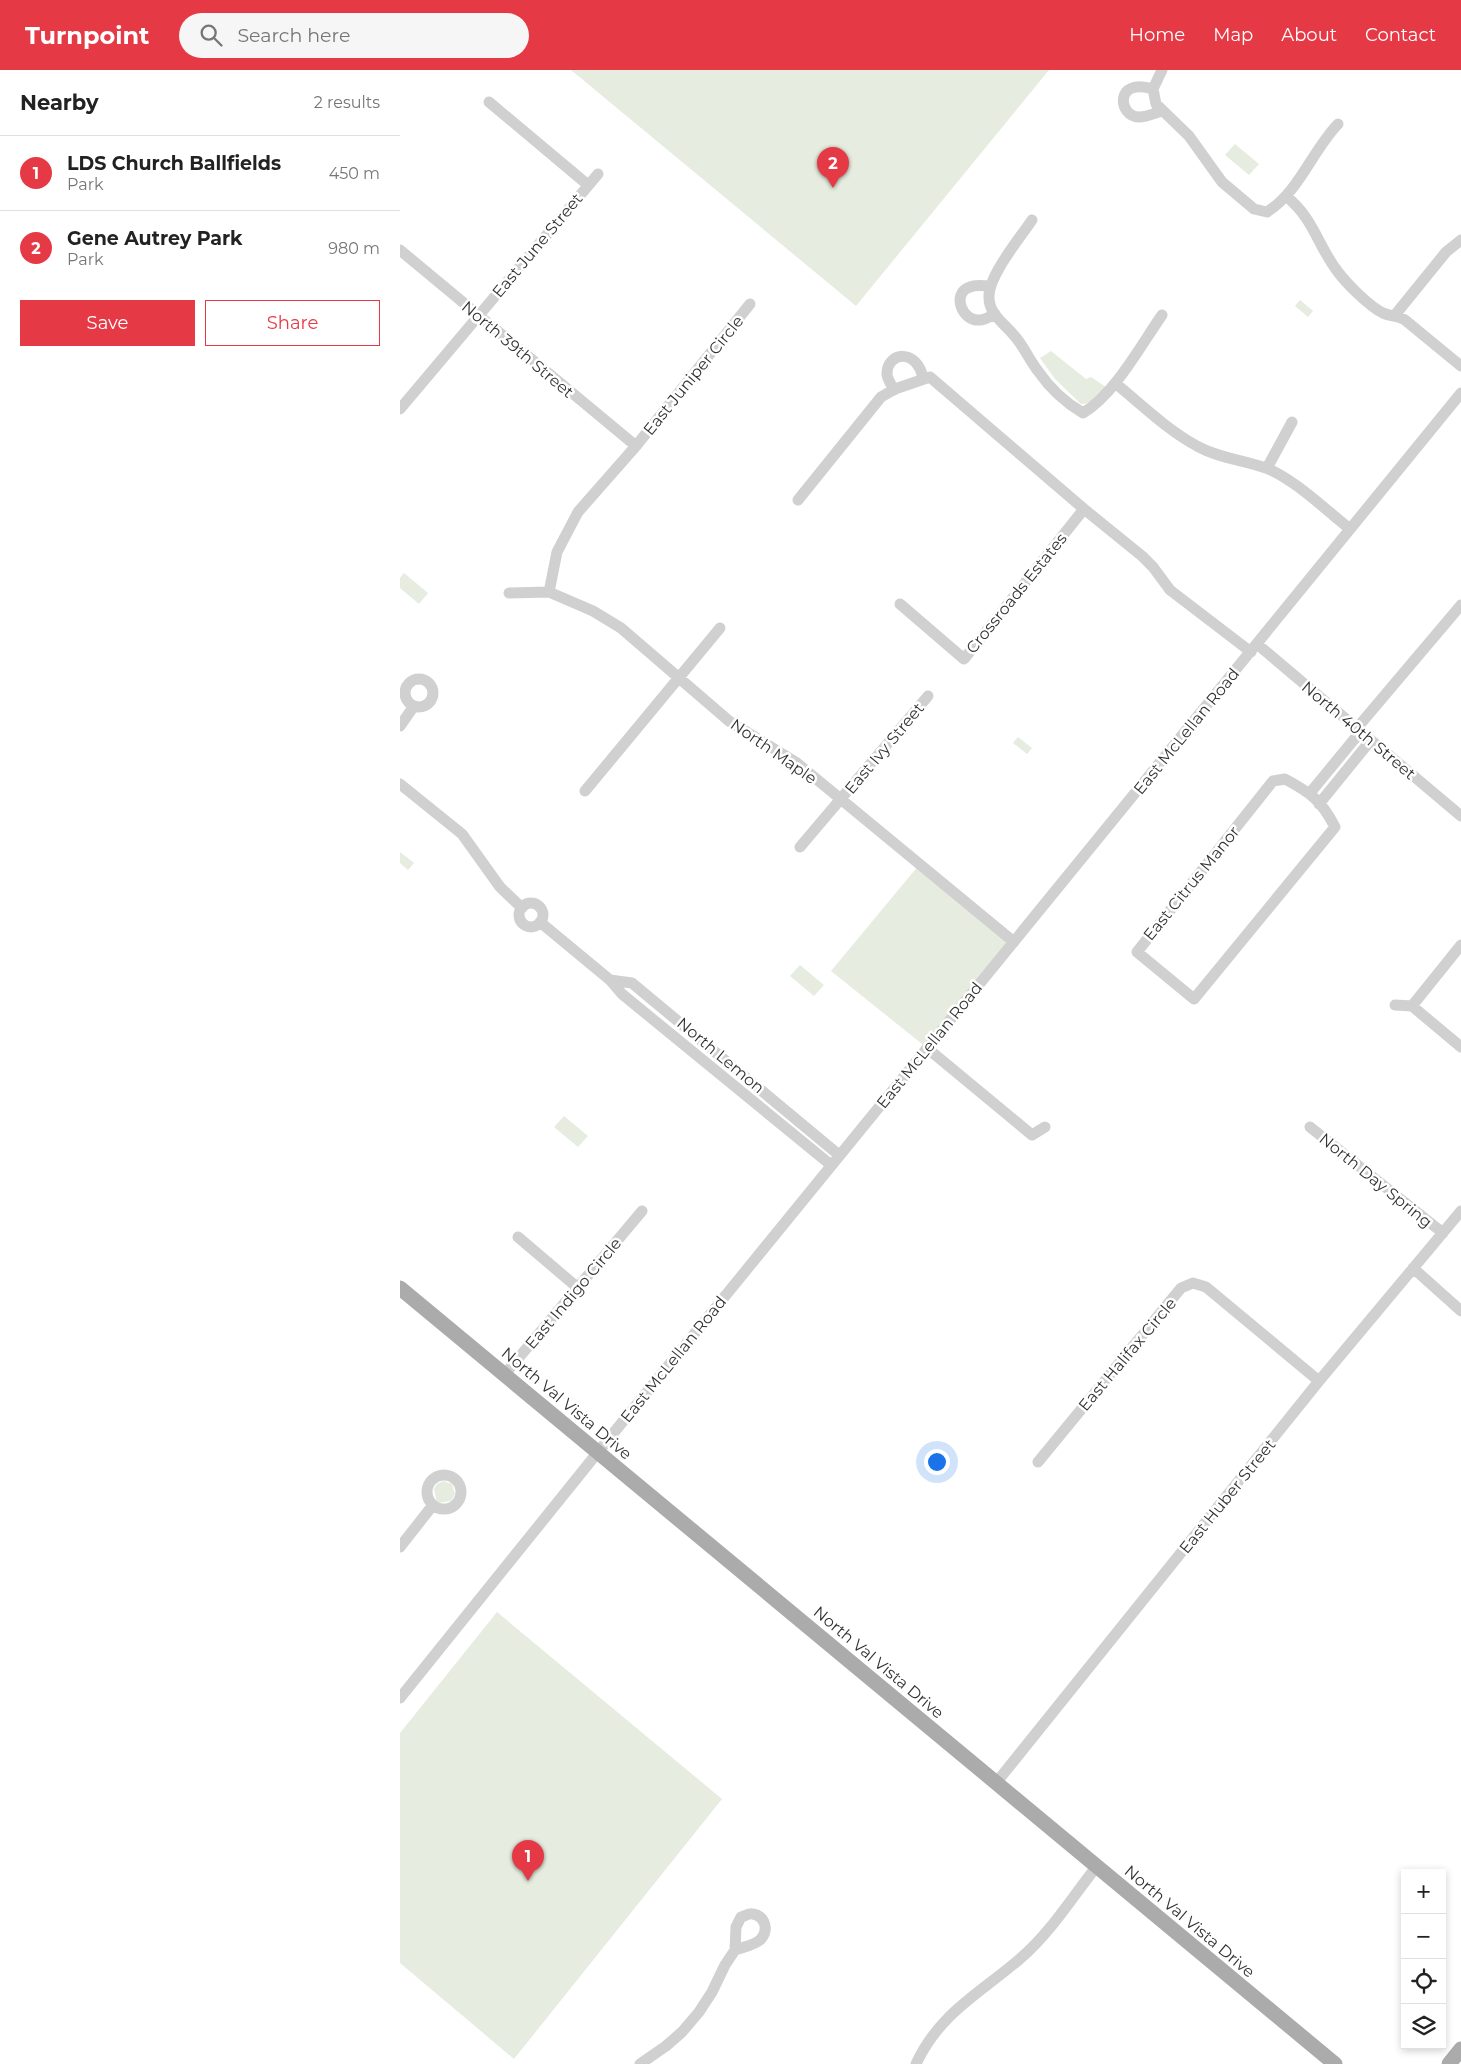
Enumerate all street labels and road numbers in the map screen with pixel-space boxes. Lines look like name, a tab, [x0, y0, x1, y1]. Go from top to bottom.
street label: East June Street	[488, 189, 587, 301]
street label: North 39th Street	[458, 297, 578, 402]
street label: East Juniper Circle	[639, 312, 747, 439]
street label: Crossroads Estates	[962, 529, 1071, 657]
street label: East McLellan Road	[1130, 664, 1243, 798]
street label: North 40th Street	[1298, 677, 1420, 784]
street label: East Ivy Street	[841, 698, 928, 798]
street label: North Maple	[727, 715, 820, 788]
street label: East Citrus Manor	[1139, 822, 1243, 944]
street label: East McLellan Road	[873, 978, 986, 1112]
street label: North Lemon	[673, 1013, 768, 1097]
street label: North Day Spring	[1316, 1129, 1436, 1232]
street label: East Indigo Circle	[521, 1234, 625, 1353]
street label: East McLellan Road	[617, 1292, 730, 1426]
street label: East Halifax Circle	[1075, 1294, 1180, 1415]
street label: North Val Vista Drive	[498, 1343, 636, 1463]
street label: East Huber Street	[1175, 1435, 1280, 1557]
street label: North Val Vista Drive	[810, 1602, 948, 1722]
street label: North Val Vista Drive	[1121, 1861, 1259, 1981]

